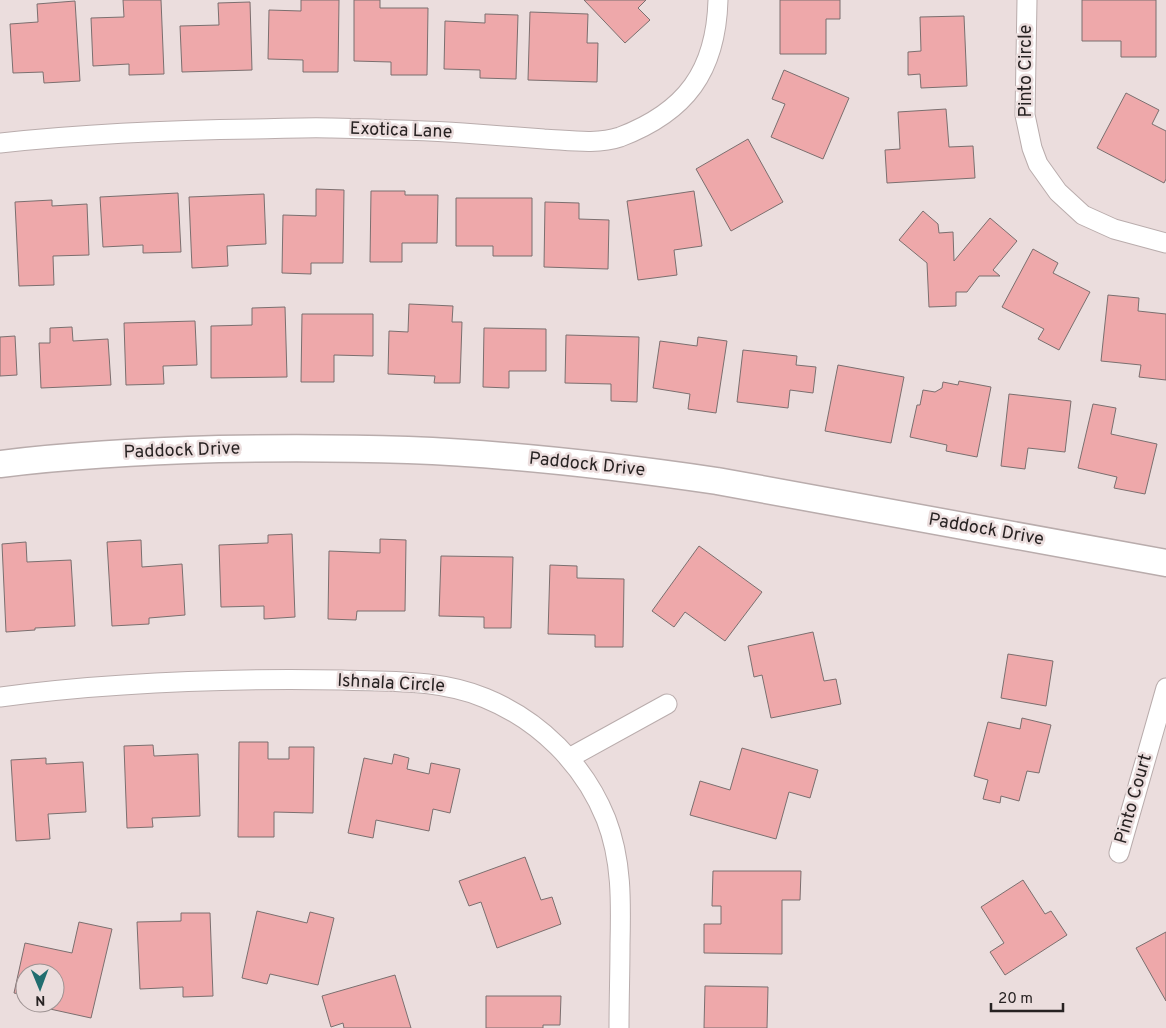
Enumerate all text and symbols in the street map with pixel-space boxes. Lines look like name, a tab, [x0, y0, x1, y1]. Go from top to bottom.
street label: Pinto Circle	[1015, 25, 1038, 117]
street label: Exotica Lane	[349, 118, 453, 144]
street label: Paddock Drive	[123, 437, 241, 465]
street label: Paddock Drive	[528, 447, 646, 483]
street label: Paddock Drive	[927, 509, 1045, 551]
street label: Ishnala Circle	[337, 670, 445, 698]
street label: Pinto Court	[1110, 751, 1158, 847]
north arrow	[15, 963, 65, 1013]
scale bar	[991, 980, 1064, 1012]
text: 20 m	[998, 990, 1033, 1009]
text: N	[35, 991, 45, 1008]

